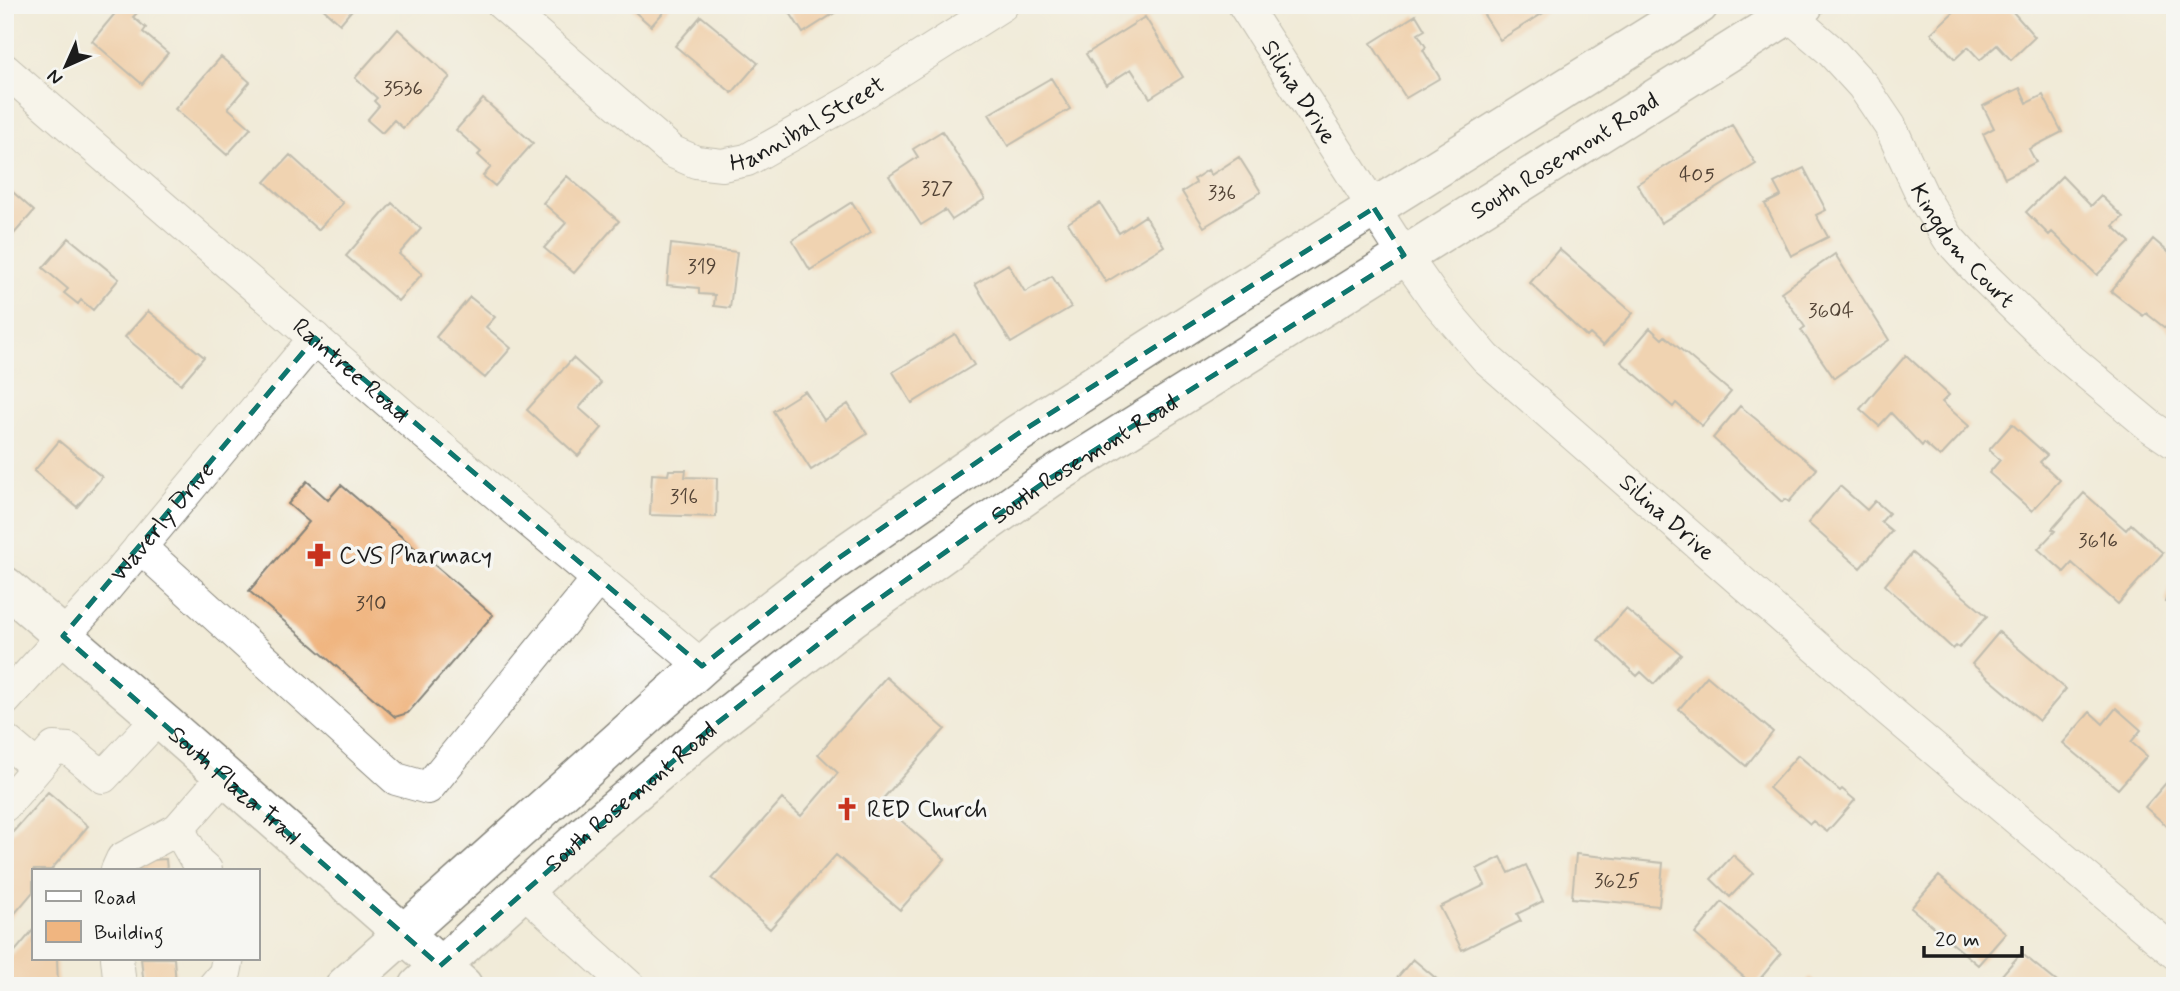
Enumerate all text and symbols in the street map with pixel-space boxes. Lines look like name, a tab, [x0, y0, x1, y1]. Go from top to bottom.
north arrow	[32, 32, 102, 102]
street label: Silina Drive	[1253, 34, 1343, 151]
text: N	[42, 64, 68, 90]
street label: Hannibal Street	[727, 70, 891, 180]
house number: 3536	[383, 75, 423, 103]
street label: South Rosemont Road	[1465, 86, 1665, 228]
house number: 405	[1679, 161, 1715, 189]
house number: 327	[921, 175, 953, 203]
house number: 336	[1208, 179, 1236, 207]
street label: Kingdom Court	[1902, 179, 2021, 316]
house number: 319	[687, 253, 717, 281]
house number: 3604	[1808, 297, 1854, 325]
street label: Raintree Road	[285, 312, 415, 430]
street label: South Rosemont Road	[985, 388, 1184, 532]
street label: Waverly Drive	[104, 456, 222, 589]
street label: Silina Drive	[1612, 468, 1721, 569]
house number: 316	[670, 483, 698, 511]
house number: 3616	[2078, 527, 2118, 555]
pharmacy icon: CVS Pharmacy	[305, 541, 333, 569]
place label: CVS Pharmacy	[339, 541, 492, 572]
house number: 310	[355, 590, 387, 618]
street label: South Rosemont Road	[539, 715, 724, 880]
street label: South Plaza Trail	[161, 720, 306, 853]
church icon: RED Church	[833, 795, 861, 823]
place label: RED Church	[867, 795, 987, 826]
house number: 3625	[1594, 867, 1640, 895]
legend	[32, 869, 259, 960]
text: Road	[94, 884, 136, 912]
scale bar	[1924, 914, 2022, 958]
text: Building	[94, 919, 164, 949]
text: 20 m	[1935, 926, 1980, 954]

